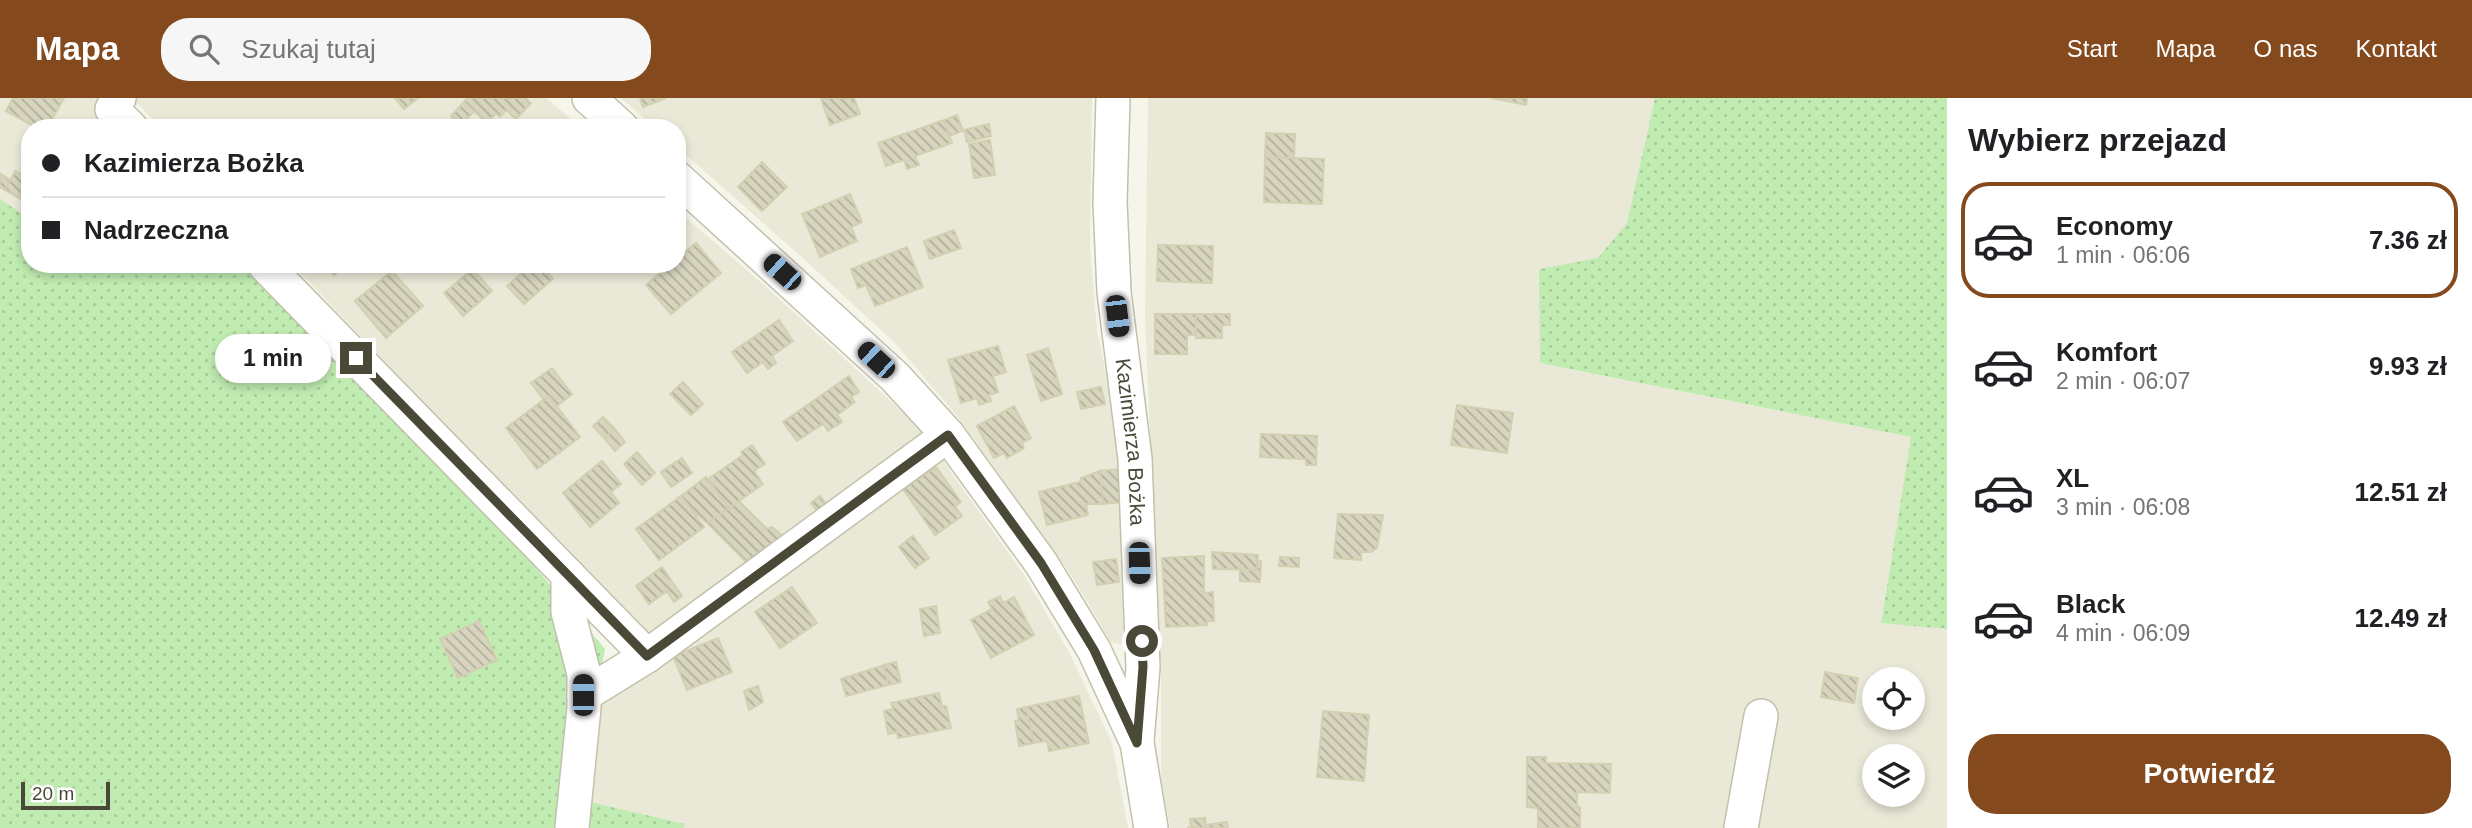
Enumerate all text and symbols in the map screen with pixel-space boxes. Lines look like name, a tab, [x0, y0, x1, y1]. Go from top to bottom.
search box	[161, 18, 651, 81]
text: Mapa	[35, 30, 119, 67]
icon: search	[185, 30, 223, 68]
text: Szukaj tutaj	[241, 34, 376, 64]
text: Start	[2067, 35, 2118, 62]
text: Mapa	[2156, 35, 2216, 62]
text: O nas	[2254, 35, 2318, 62]
text: Kontakt	[2356, 35, 2437, 62]
text: Wybierz przejazd	[1968, 122, 2227, 158]
text: Kazimierza Bożka	[84, 148, 304, 178]
icon: car	[1972, 209, 2035, 272]
text: Economy	[2056, 211, 2173, 241]
text: Nadrzeczna	[84, 215, 229, 245]
text: 7.36 zł	[2369, 225, 2447, 255]
text: 1 min · 06:06	[2056, 242, 2190, 268]
car	[760, 250, 805, 294]
car	[1105, 294, 1130, 338]
callout: 1 min	[216, 334, 332, 382]
icon: car	[1972, 335, 2035, 398]
text: Komfort	[2056, 337, 2157, 367]
car	[854, 338, 899, 382]
route end	[340, 342, 372, 374]
text: 1 min	[243, 345, 303, 371]
text: 9.93 zł	[2369, 351, 2447, 381]
street label: Kazimierza Bożka	[1111, 357, 1150, 526]
text: 2 min · 06:07	[2056, 368, 2190, 394]
icon: car	[1972, 461, 2035, 524]
text: XL	[2056, 463, 2089, 493]
text: 12.51 zł	[2354, 477, 2447, 507]
text: 3 min · 06:08	[2056, 494, 2190, 520]
car	[1128, 542, 1151, 584]
icon: car	[1972, 587, 2035, 650]
text: Black	[2056, 589, 2125, 619]
text: 12.49 zł	[2354, 603, 2447, 633]
text: 4 min · 06:09	[2056, 620, 2190, 646]
route start	[1126, 625, 1158, 657]
map controls	[1862, 667, 1925, 807]
button: locate	[1862, 667, 1925, 730]
car	[573, 674, 594, 716]
button: Potwierdź	[1968, 734, 2451, 814]
button: layers	[1862, 744, 1925, 807]
scale bar	[21, 779, 110, 811]
text: 20 m	[32, 783, 74, 804]

